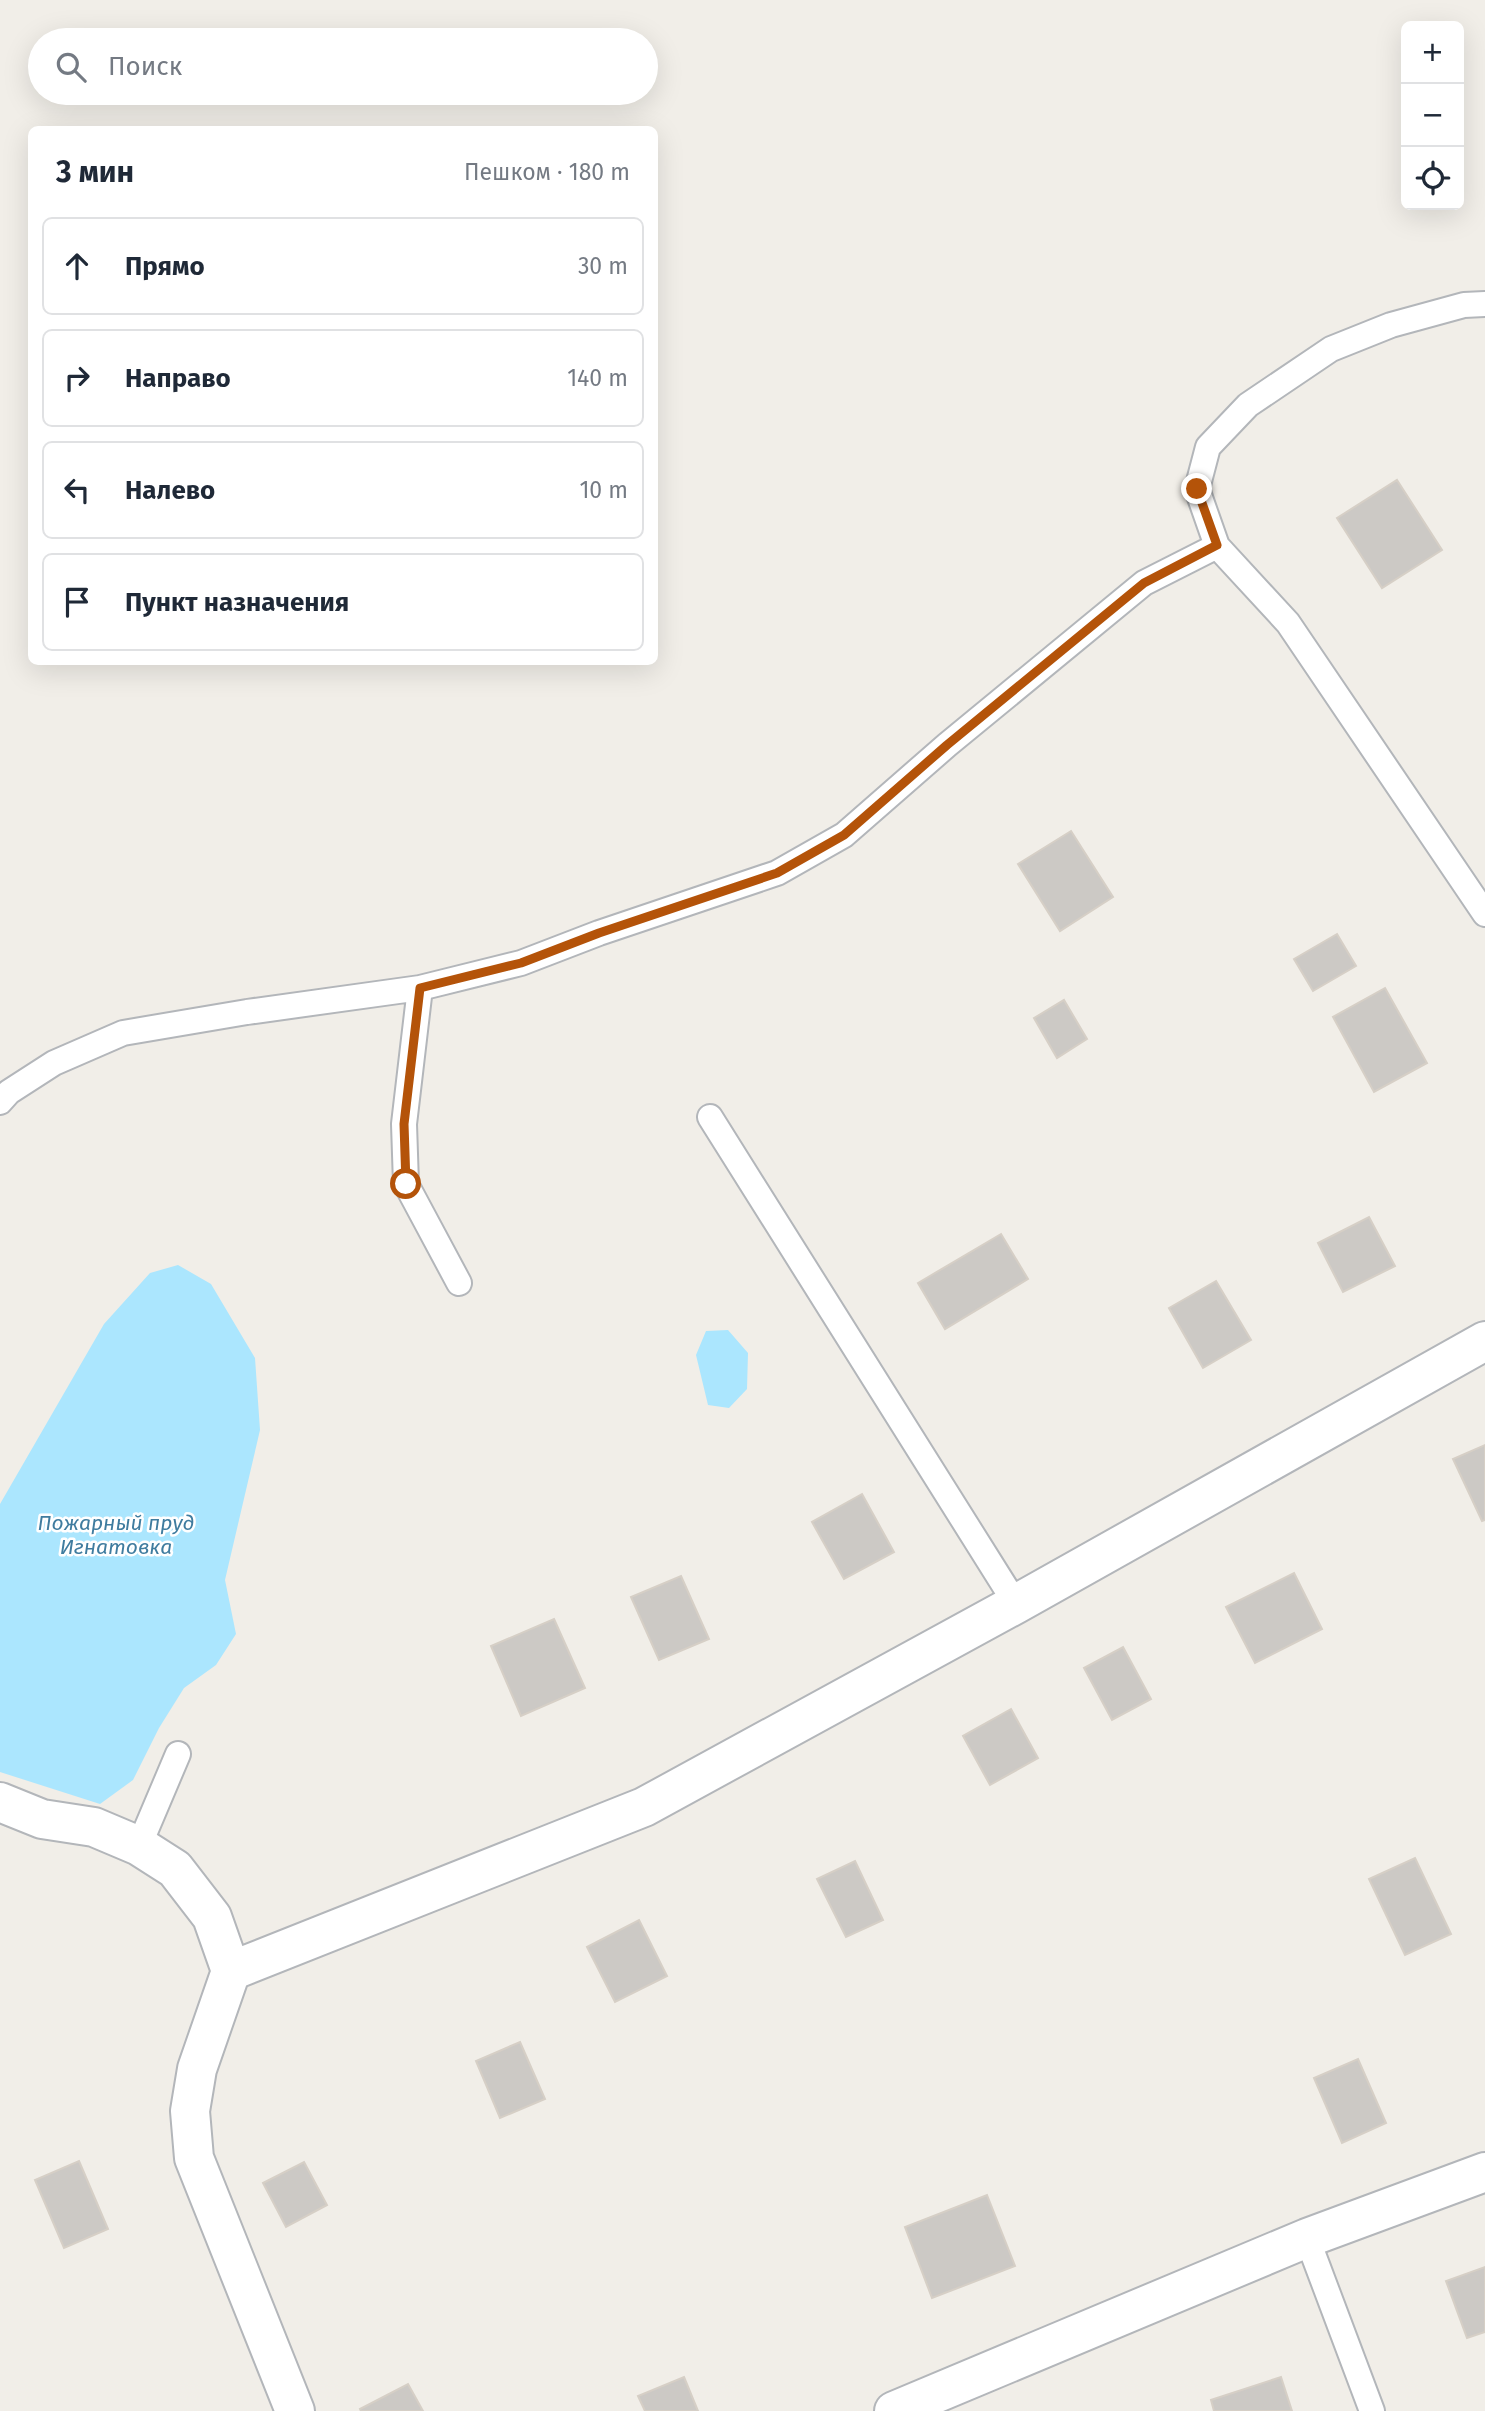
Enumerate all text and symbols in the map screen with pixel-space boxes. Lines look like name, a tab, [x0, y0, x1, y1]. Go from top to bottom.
map controls	[1401, 21, 1464, 210]
button: +	[1401, 21, 1464, 84]
search box	[28, 28, 658, 105]
icon: search	[52, 48, 90, 86]
text: Поиск	[108, 51, 182, 82]
button: −	[1401, 84, 1464, 147]
button: locate	[1401, 147, 1464, 210]
text: 3 мин	[56, 154, 134, 190]
text: Пешком · 180 m	[464, 158, 630, 186]
icon: ahead	[58, 247, 96, 285]
text: Прямо	[125, 251, 205, 282]
text: 30 m	[578, 252, 628, 280]
icon: right	[58, 359, 96, 397]
text: Направо	[125, 363, 231, 394]
text: 140 m	[567, 364, 628, 392]
icon: left	[58, 471, 96, 509]
route end	[1181, 473, 1212, 504]
text: Налево	[125, 475, 215, 506]
text: 10 m	[579, 476, 628, 504]
icon: arrive	[58, 583, 96, 621]
text: Пункт назначения	[125, 587, 349, 618]
route start	[390, 1168, 421, 1199]
water label: Пожарный пруд Игнатовка	[38, 1510, 194, 1560]

